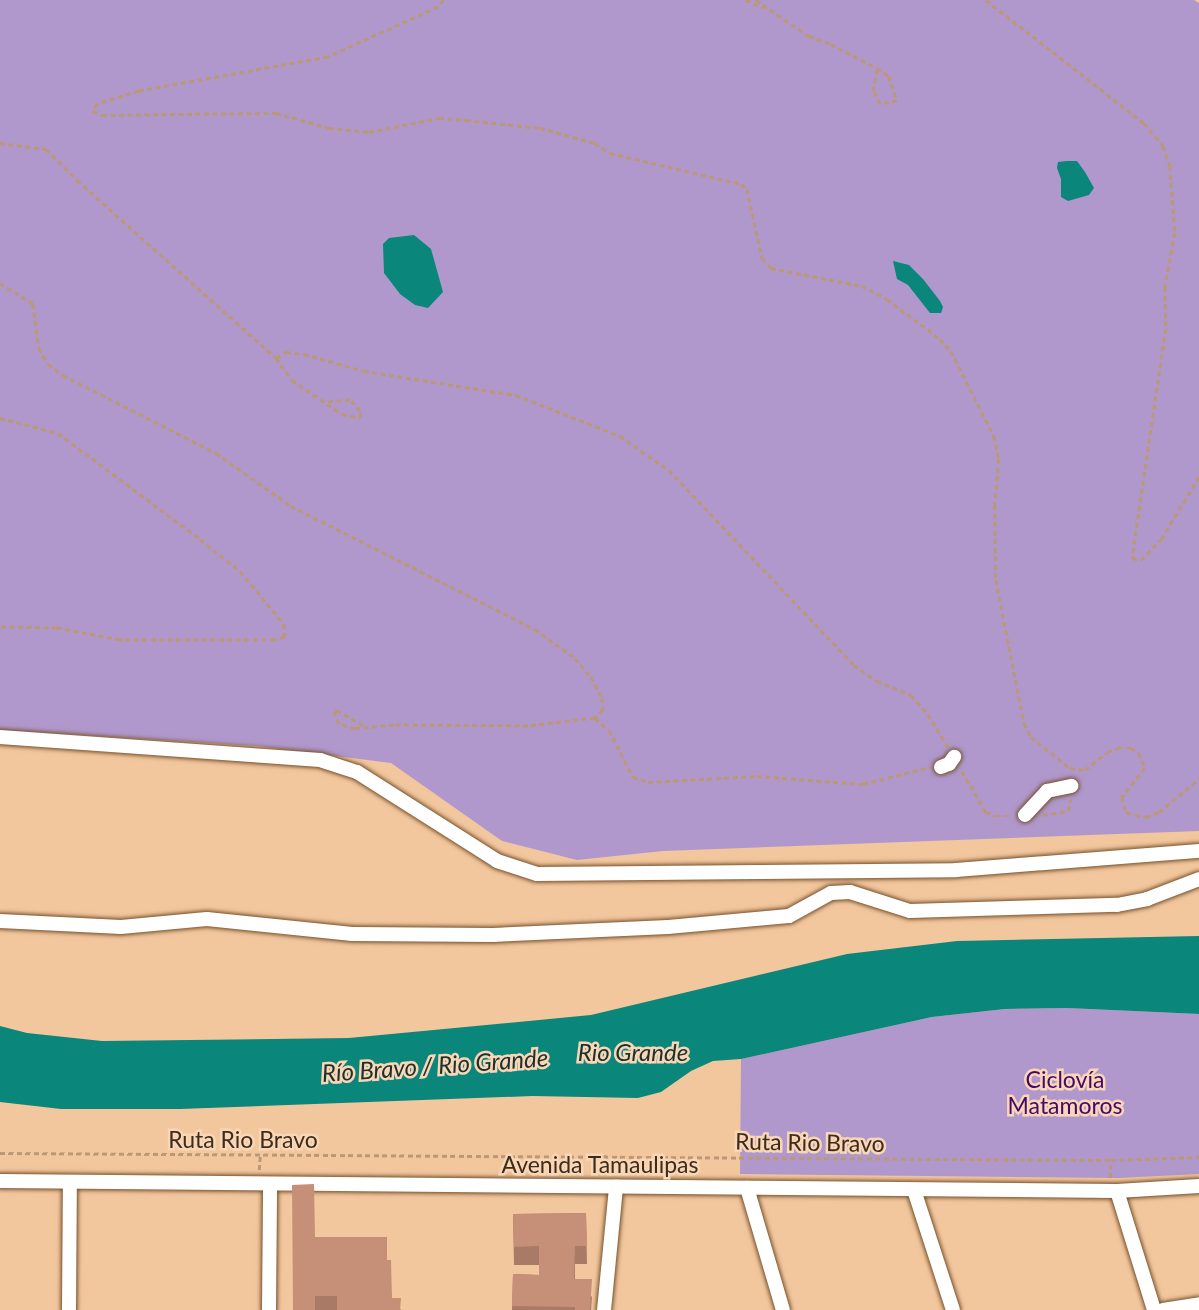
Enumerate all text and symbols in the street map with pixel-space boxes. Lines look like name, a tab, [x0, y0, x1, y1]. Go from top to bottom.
water label: Rio Grande	[578, 1038, 688, 1066]
water label: Río Bravo / Rio Grande	[321, 1043, 549, 1087]
park label: Ciclovía Matamoros	[1008, 1065, 1122, 1119]
street label: Ruta Rio Bravo	[168, 1125, 318, 1153]
street label: Ruta Rio Bravo	[735, 1127, 885, 1157]
street label: Avenida Tamaulipas	[501, 1150, 699, 1178]

